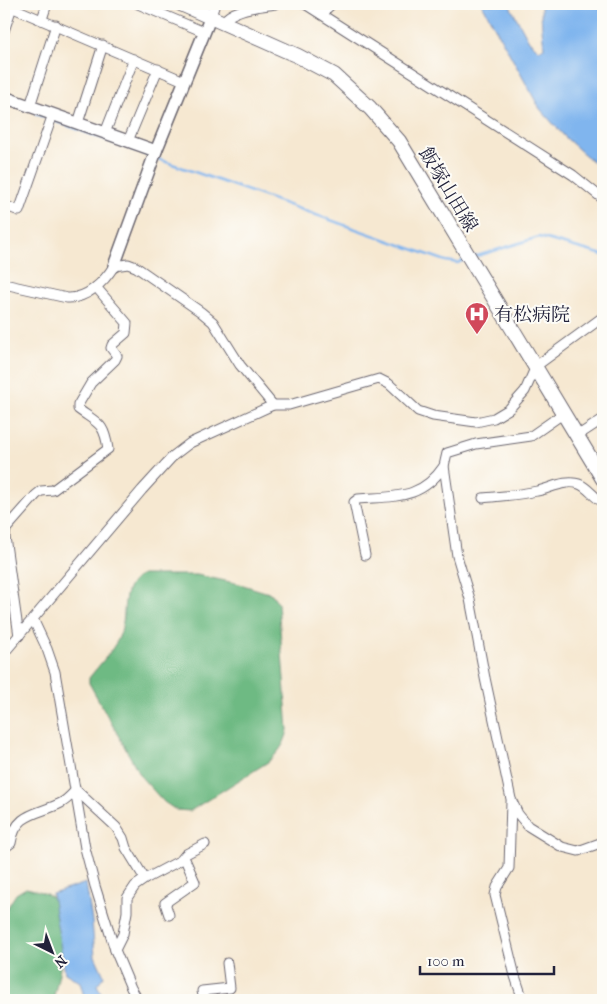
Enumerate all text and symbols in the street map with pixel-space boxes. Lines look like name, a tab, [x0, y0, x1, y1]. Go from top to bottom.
street label: 飯塚山田線	[414, 143, 482, 236]
hospital icon: 有松病院	[464, 301, 490, 335]
place label: 有松病院	[494, 304, 570, 326]
north arrow	[28, 926, 78, 976]
scale bar	[420, 944, 553, 976]
text: N	[50, 951, 70, 971]
text: 100 m	[427, 952, 465, 970]

